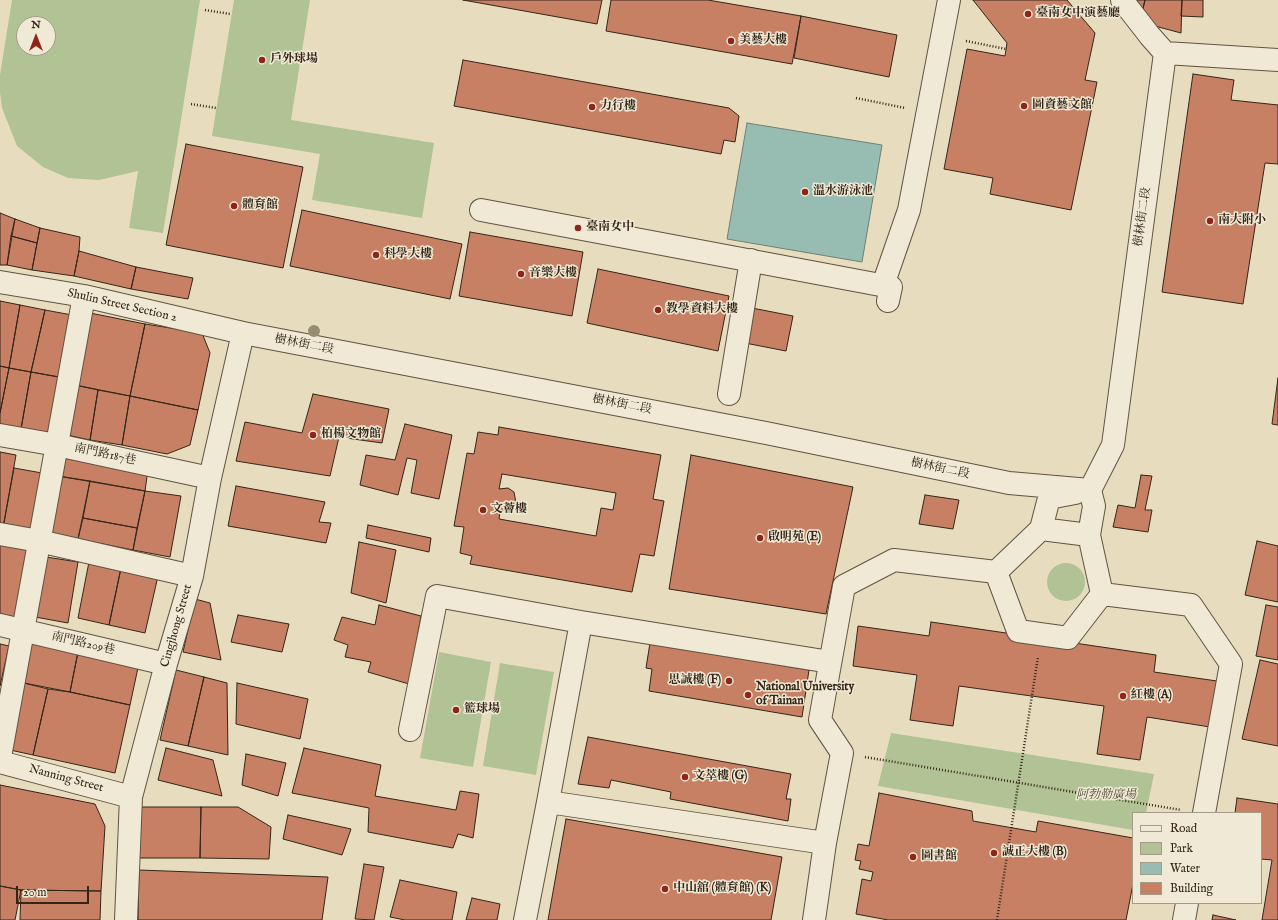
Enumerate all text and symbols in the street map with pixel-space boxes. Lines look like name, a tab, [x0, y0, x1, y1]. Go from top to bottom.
place label: 臺南女中演藝廳	[1036, 7, 1120, 21]
marker: 臺南女中演藝廳	[1023, 9, 1033, 19]
north arrow	[16, 16, 56, 56]
text: N	[31, 18, 41, 32]
place label: 美藝大樓	[739, 34, 787, 48]
marker: 美藝大樓	[726, 36, 736, 46]
place label: 戶外球場	[270, 53, 318, 67]
marker: 戶外球場	[257, 55, 267, 65]
place label: 圖資藝文館	[1032, 99, 1092, 113]
place label: 力行樓	[600, 100, 636, 114]
marker: 圖資藝文館	[1019, 101, 1029, 111]
marker: 力行樓	[587, 102, 597, 112]
place label: 溫水游泳池	[813, 185, 873, 199]
street label: 樹林街二段	[1132, 186, 1154, 248]
marker: 溫水游泳池	[800, 187, 810, 197]
place label: 體育館	[242, 199, 278, 213]
marker: 體育館	[229, 201, 239, 211]
place label: 南大附小	[1218, 214, 1266, 228]
marker: 南大附小	[1205, 216, 1215, 226]
place label: 臺南女中	[586, 221, 634, 235]
marker: 臺南女中	[573, 223, 583, 233]
place label: 科學大樓	[384, 248, 432, 262]
marker: 科學大樓	[371, 250, 381, 260]
place label: 音樂大樓	[529, 267, 577, 281]
marker: 音樂大樓	[516, 269, 526, 279]
street label: Shulin Street Section 2	[66, 286, 178, 326]
place label: 教學資料大樓	[666, 303, 738, 317]
marker: 教學資料大樓	[653, 305, 663, 315]
street label: 樹林街二段	[273, 332, 335, 358]
street label: 樹林街二段	[591, 392, 653, 418]
place label: 柏楊文物館	[321, 428, 381, 442]
marker: 柏楊文物館	[308, 430, 318, 440]
street label: 南門路187巷	[73, 441, 137, 469]
street label: 樹林街二段	[909, 456, 971, 482]
place label: 文薈樓	[491, 503, 527, 517]
marker: 文薈樓	[478, 505, 488, 515]
place label: 啟明苑 (E)	[768, 531, 821, 545]
marker: 啟明苑 (E)	[755, 533, 765, 543]
street label: Cingjhong Street	[158, 583, 196, 669]
street label: 南門路209巷	[50, 630, 116, 658]
place label: 思誠樓 (F)	[668, 674, 721, 688]
marker: 思誠樓 (F)	[724, 676, 734, 686]
place label: National University of Tainan	[756, 681, 854, 709]
place label: 紅樓 (A)	[1131, 689, 1172, 703]
marker: National University of Tainan	[743, 690, 753, 700]
marker: 紅樓 (A)	[1118, 691, 1128, 701]
place label: 籃球場	[464, 703, 500, 717]
marker: 籃球場	[451, 705, 461, 715]
street label: Nanning Street	[27, 762, 105, 796]
place label: 文萃樓 (G)	[693, 770, 747, 784]
marker: 文萃樓 (G)	[680, 772, 690, 782]
park label: 阿勃勒廣場	[1076, 789, 1136, 803]
legend	[1132, 812, 1262, 904]
text: Road	[1170, 821, 1197, 836]
text: Park	[1170, 841, 1193, 856]
place label: 誠正大樓 (B)	[1002, 846, 1067, 860]
marker: 誠正大樓 (B)	[989, 848, 999, 858]
place label: 圖書館	[921, 850, 957, 864]
marker: 圖書館	[908, 852, 918, 862]
text: Water	[1170, 861, 1200, 876]
scale bar	[18, 878, 91, 904]
text: Building	[1170, 881, 1213, 896]
place label: 中山舘 (體育館) (K)	[673, 882, 771, 896]
marker: 中山舘 (體育館) (K)	[660, 884, 670, 894]
text: 20 m	[23, 885, 46, 900]

